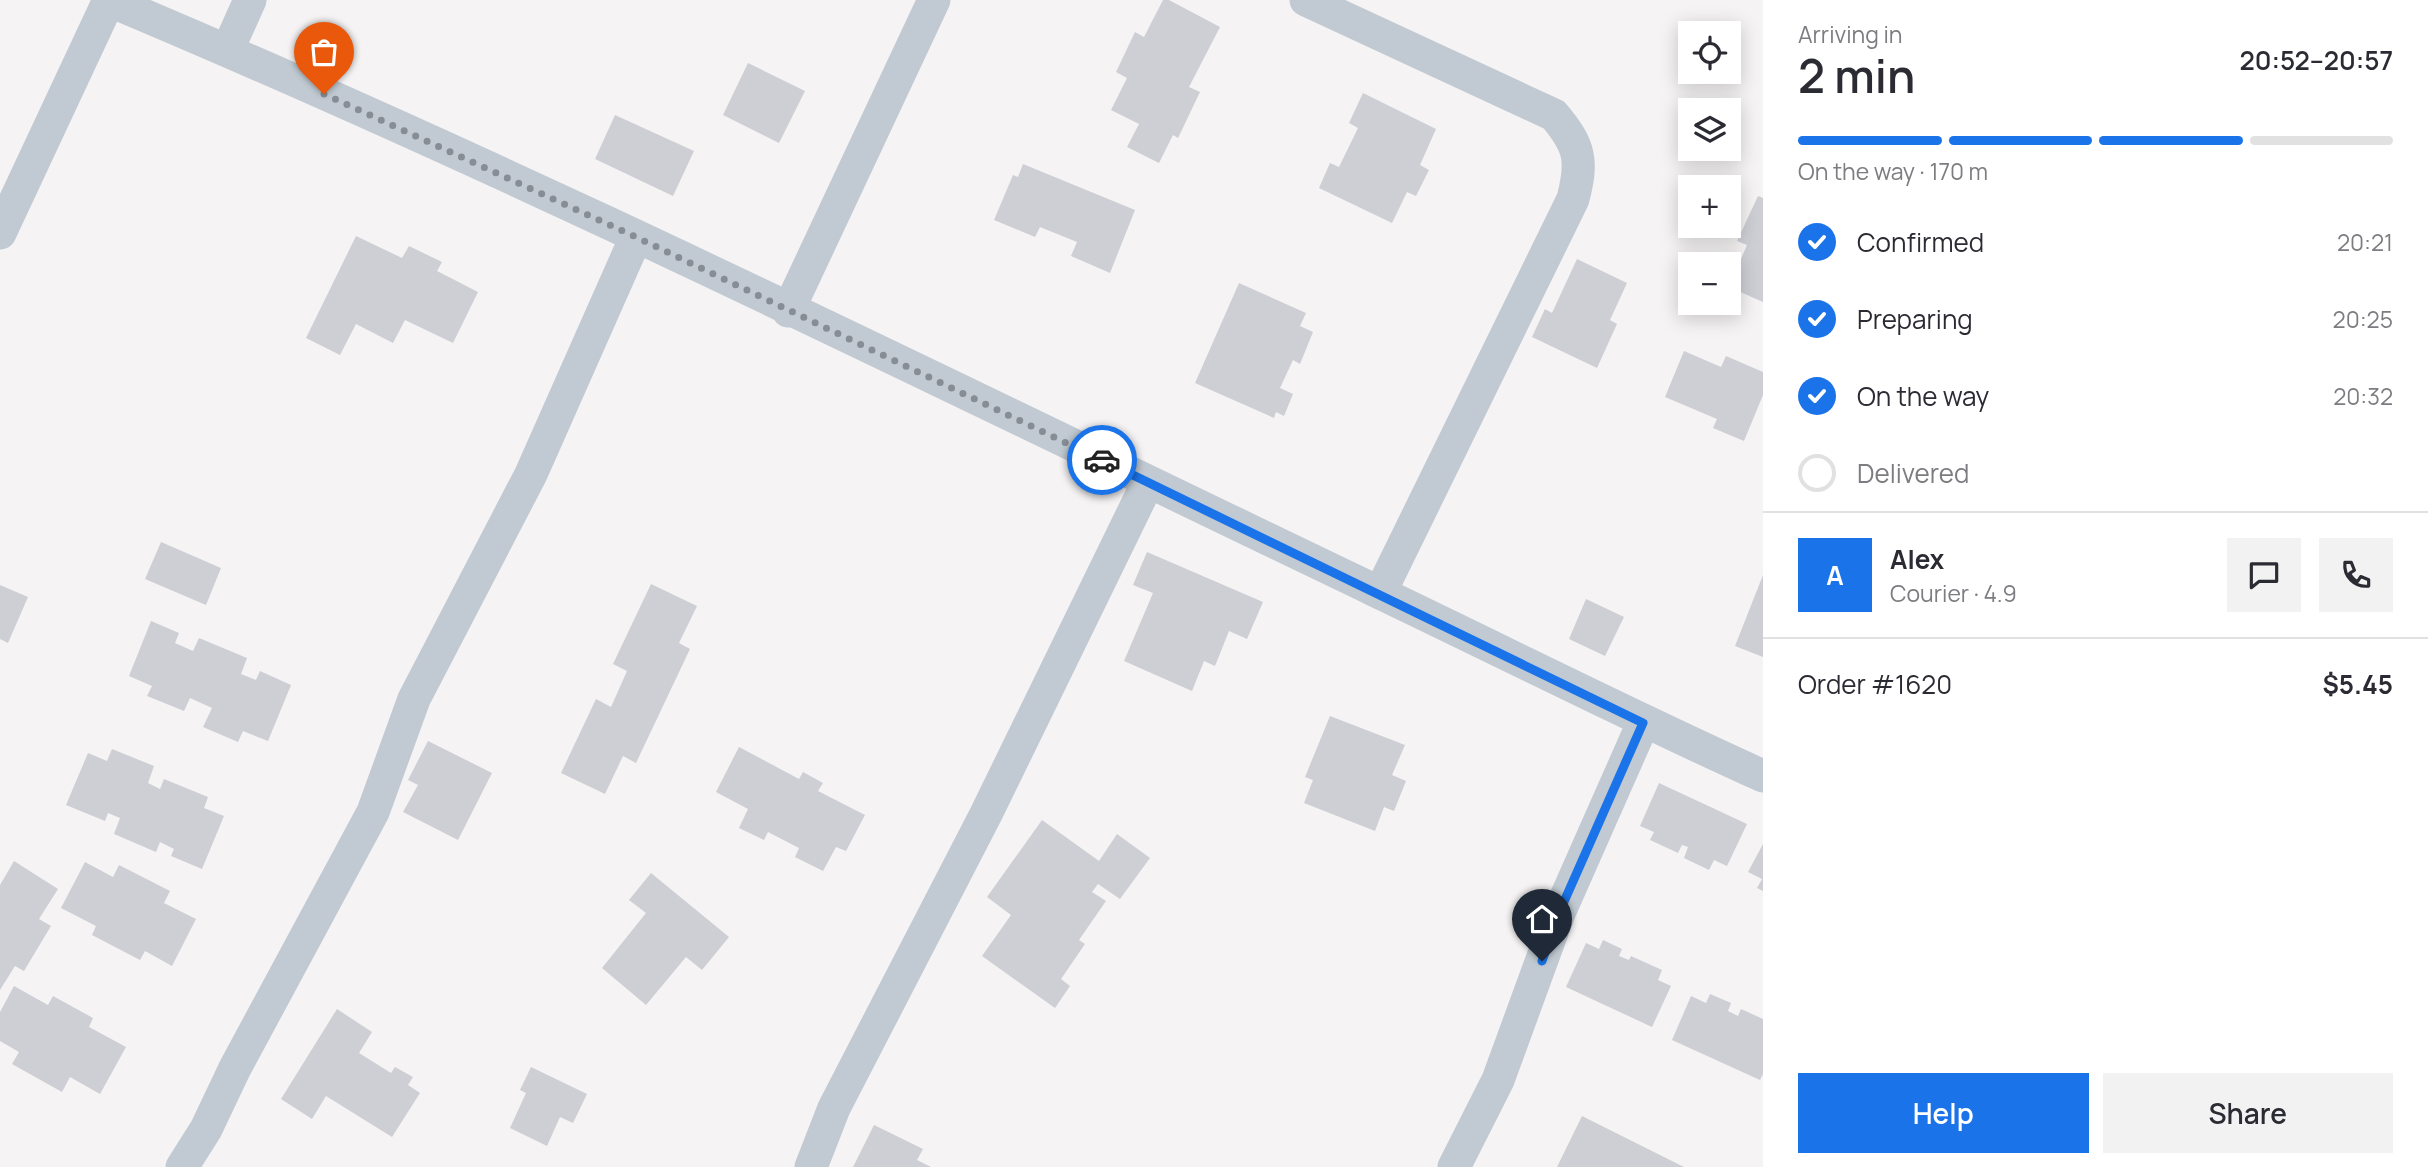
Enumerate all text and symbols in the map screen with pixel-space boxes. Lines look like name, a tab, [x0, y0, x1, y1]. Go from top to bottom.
text: Arriving in	[1798, 18, 1903, 50]
map controls	[1678, 21, 1741, 315]
button: locate	[1678, 21, 1741, 84]
pin	[294, 22, 354, 94]
icon: bag	[305, 33, 343, 71]
text: 20:52–20:57	[2239, 42, 2393, 78]
text: 2 min	[1798, 44, 1915, 107]
button: layers	[1678, 98, 1741, 161]
text: On the way · 170 m	[1798, 155, 1988, 187]
button: +	[1678, 175, 1741, 238]
icon: check	[1798, 223, 1836, 261]
text: Confirmed	[1857, 224, 1984, 260]
text: 20:21	[2337, 226, 2393, 258]
button: −	[1678, 252, 1741, 315]
icon: check	[1798, 300, 1836, 338]
text: Preparing	[1857, 301, 1973, 337]
text: 20:25	[2333, 303, 2393, 335]
icon: check	[1798, 377, 1836, 415]
text: On the way	[1857, 378, 1989, 414]
text: 20:32	[2333, 380, 2393, 412]
courier	[1067, 425, 1137, 495]
icon: car	[1083, 441, 1121, 479]
text: Delivered	[1857, 455, 1969, 491]
button: chat	[2227, 538, 2301, 612]
button: phone	[2319, 538, 2393, 612]
text: Alex	[1890, 541, 1944, 577]
text: A	[1826, 557, 1844, 593]
text: Courier · 4.9	[1890, 577, 2017, 609]
text: Order #1620	[1798, 666, 1952, 702]
text: $5.45	[2322, 666, 2393, 702]
pin	[1512, 889, 1572, 961]
icon: home	[1523, 900, 1561, 938]
button: Help	[1798, 1073, 2089, 1153]
button: Share	[2103, 1073, 2393, 1153]

